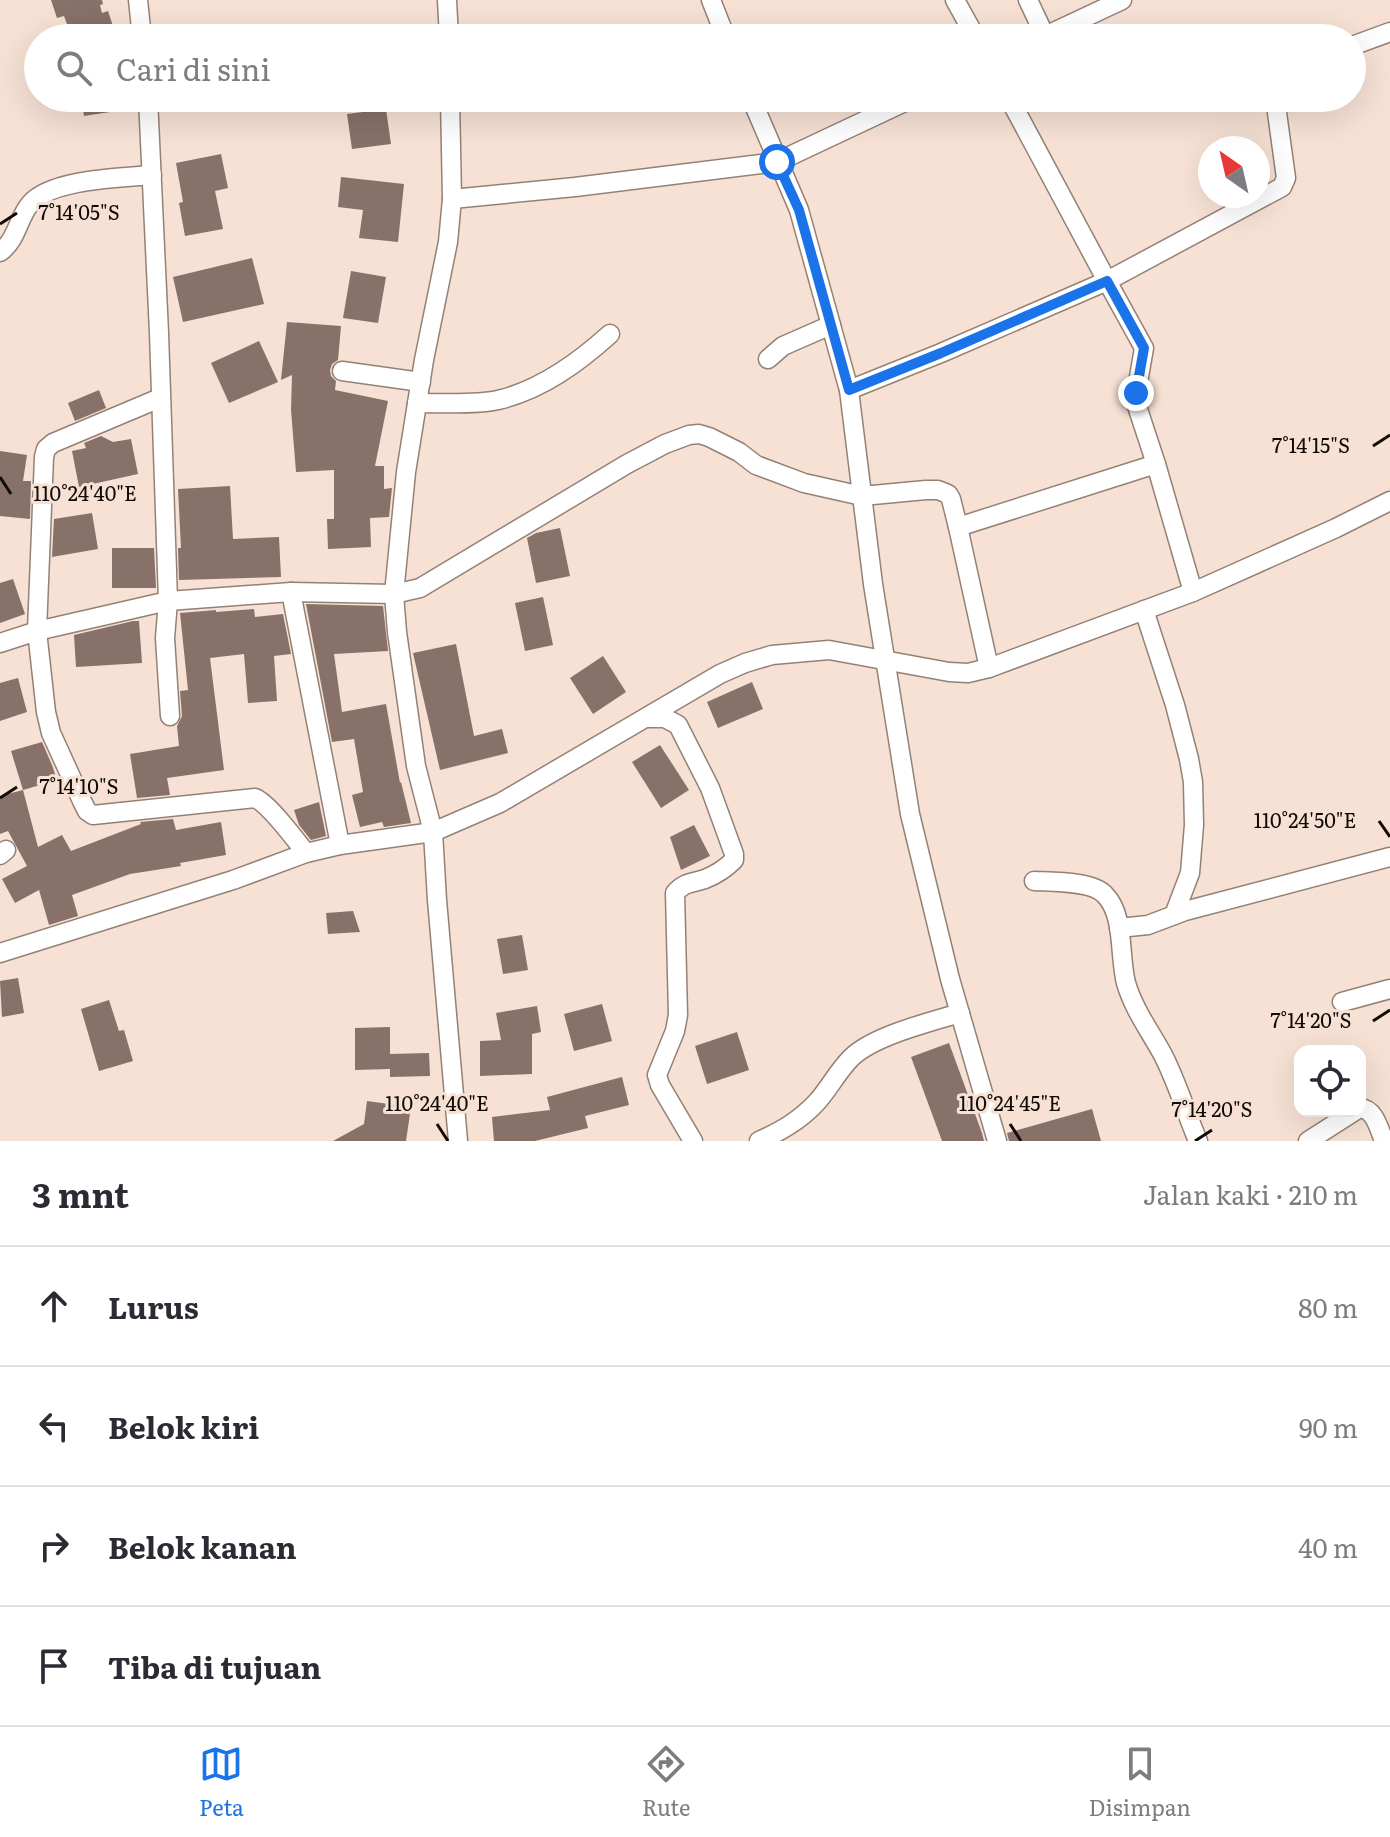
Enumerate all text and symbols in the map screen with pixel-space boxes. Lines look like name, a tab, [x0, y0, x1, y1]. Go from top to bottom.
search box	[24, 24, 1366, 112]
icon: search	[52, 46, 96, 90]
text: Cari di sini	[116, 46, 270, 90]
north arrow	[1198, 136, 1270, 208]
route start	[759, 144, 795, 180]
text: 7°14'05"S	[38, 196, 120, 226]
route end	[1118, 375, 1154, 411]
text: 7°14'15"S	[1272, 429, 1350, 459]
text: 110°24'40"E	[33, 477, 137, 507]
text: 7°14'10"S	[39, 770, 119, 800]
text: 110°24'50"E	[1254, 804, 1356, 834]
text: 7°14'20"S	[1270, 1004, 1352, 1034]
map controls	[1294, 1045, 1366, 1117]
button: locate	[1294, 1045, 1366, 1117]
text: 110°24'40"E	[385, 1087, 489, 1117]
text: 110°24'45"E	[959, 1087, 1061, 1117]
text: 7°14'20"S	[1171, 1093, 1253, 1123]
text: 3 mnt	[32, 1168, 129, 1218]
text: Jalan kaki · 210 m	[1143, 1174, 1358, 1213]
icon: ahead	[32, 1284, 76, 1328]
text: Lurus	[108, 1284, 199, 1328]
text: 80 m	[1298, 1287, 1358, 1326]
icon: left	[32, 1404, 76, 1448]
text: Belok kiri	[108, 1404, 259, 1448]
text: 90 m	[1299, 1407, 1358, 1446]
icon: right	[32, 1524, 76, 1568]
text: Belok kanan	[108, 1524, 297, 1568]
text: 40 m	[1298, 1527, 1358, 1566]
icon: arrive	[32, 1644, 76, 1688]
text: Tiba di tujuan	[108, 1644, 321, 1688]
tab: Peta	[199, 1742, 244, 1823]
tab: Rute	[642, 1742, 690, 1823]
tab: Disimpan	[1089, 1742, 1191, 1823]

